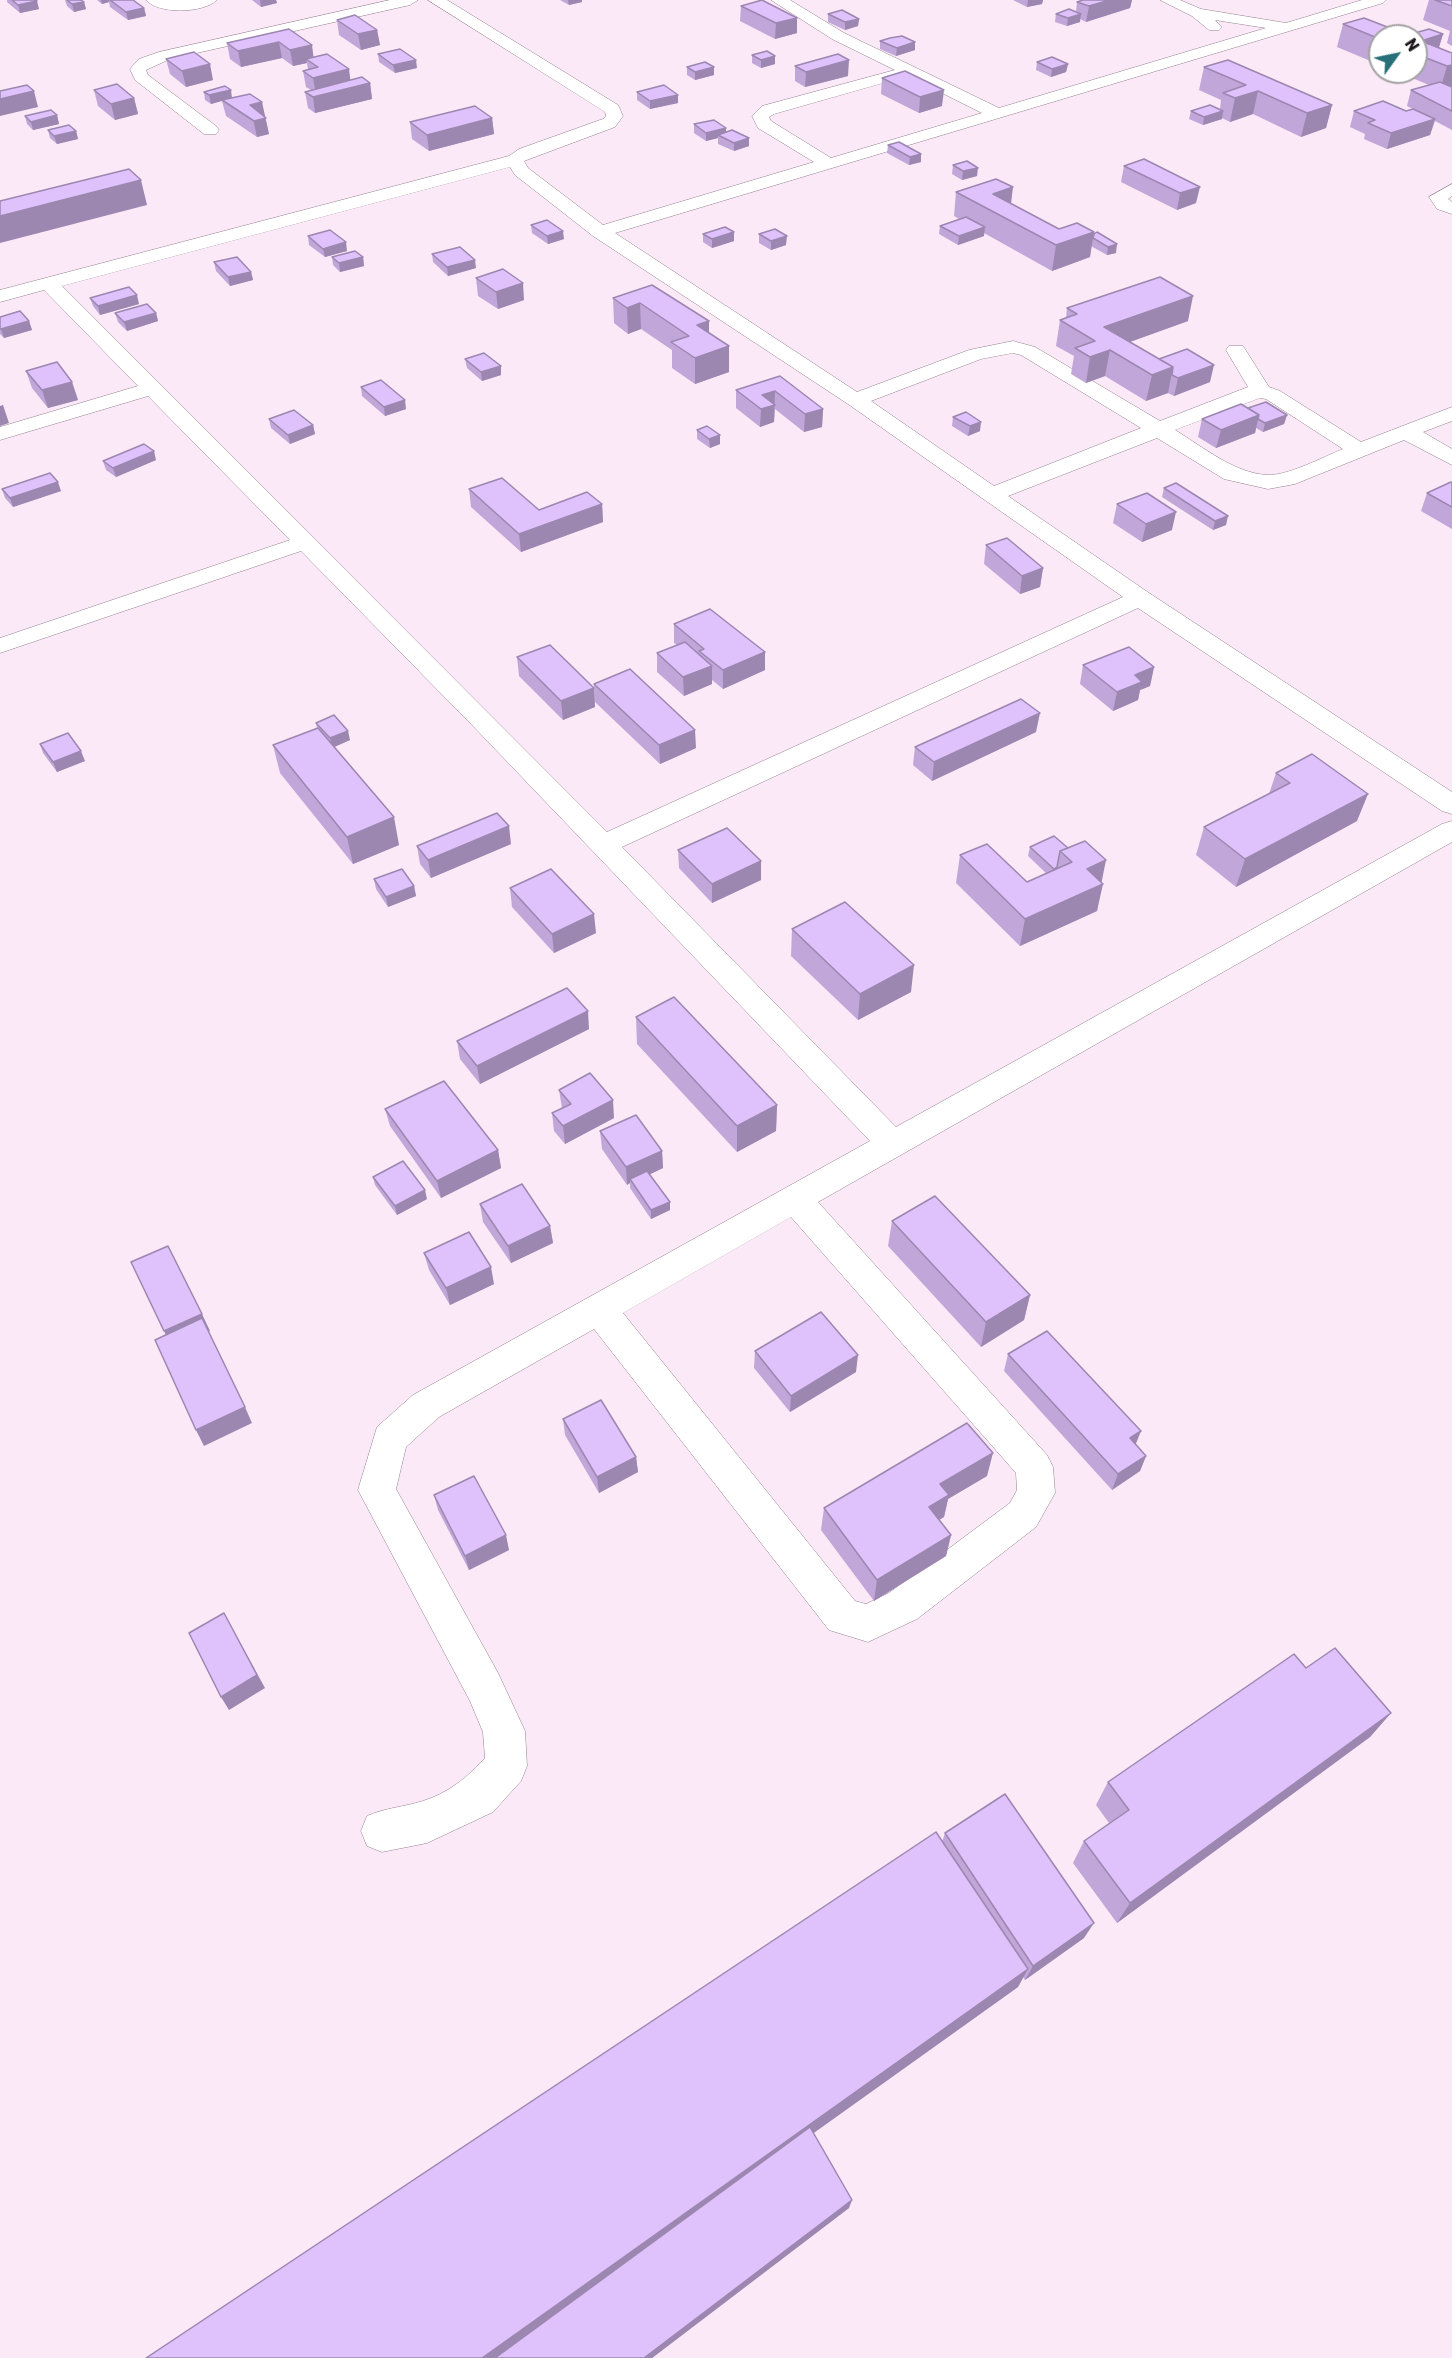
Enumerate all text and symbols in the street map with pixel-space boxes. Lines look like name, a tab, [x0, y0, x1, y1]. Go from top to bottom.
north arrow	[1368, 24, 1428, 84]
text: N	[1401, 35, 1423, 55]

